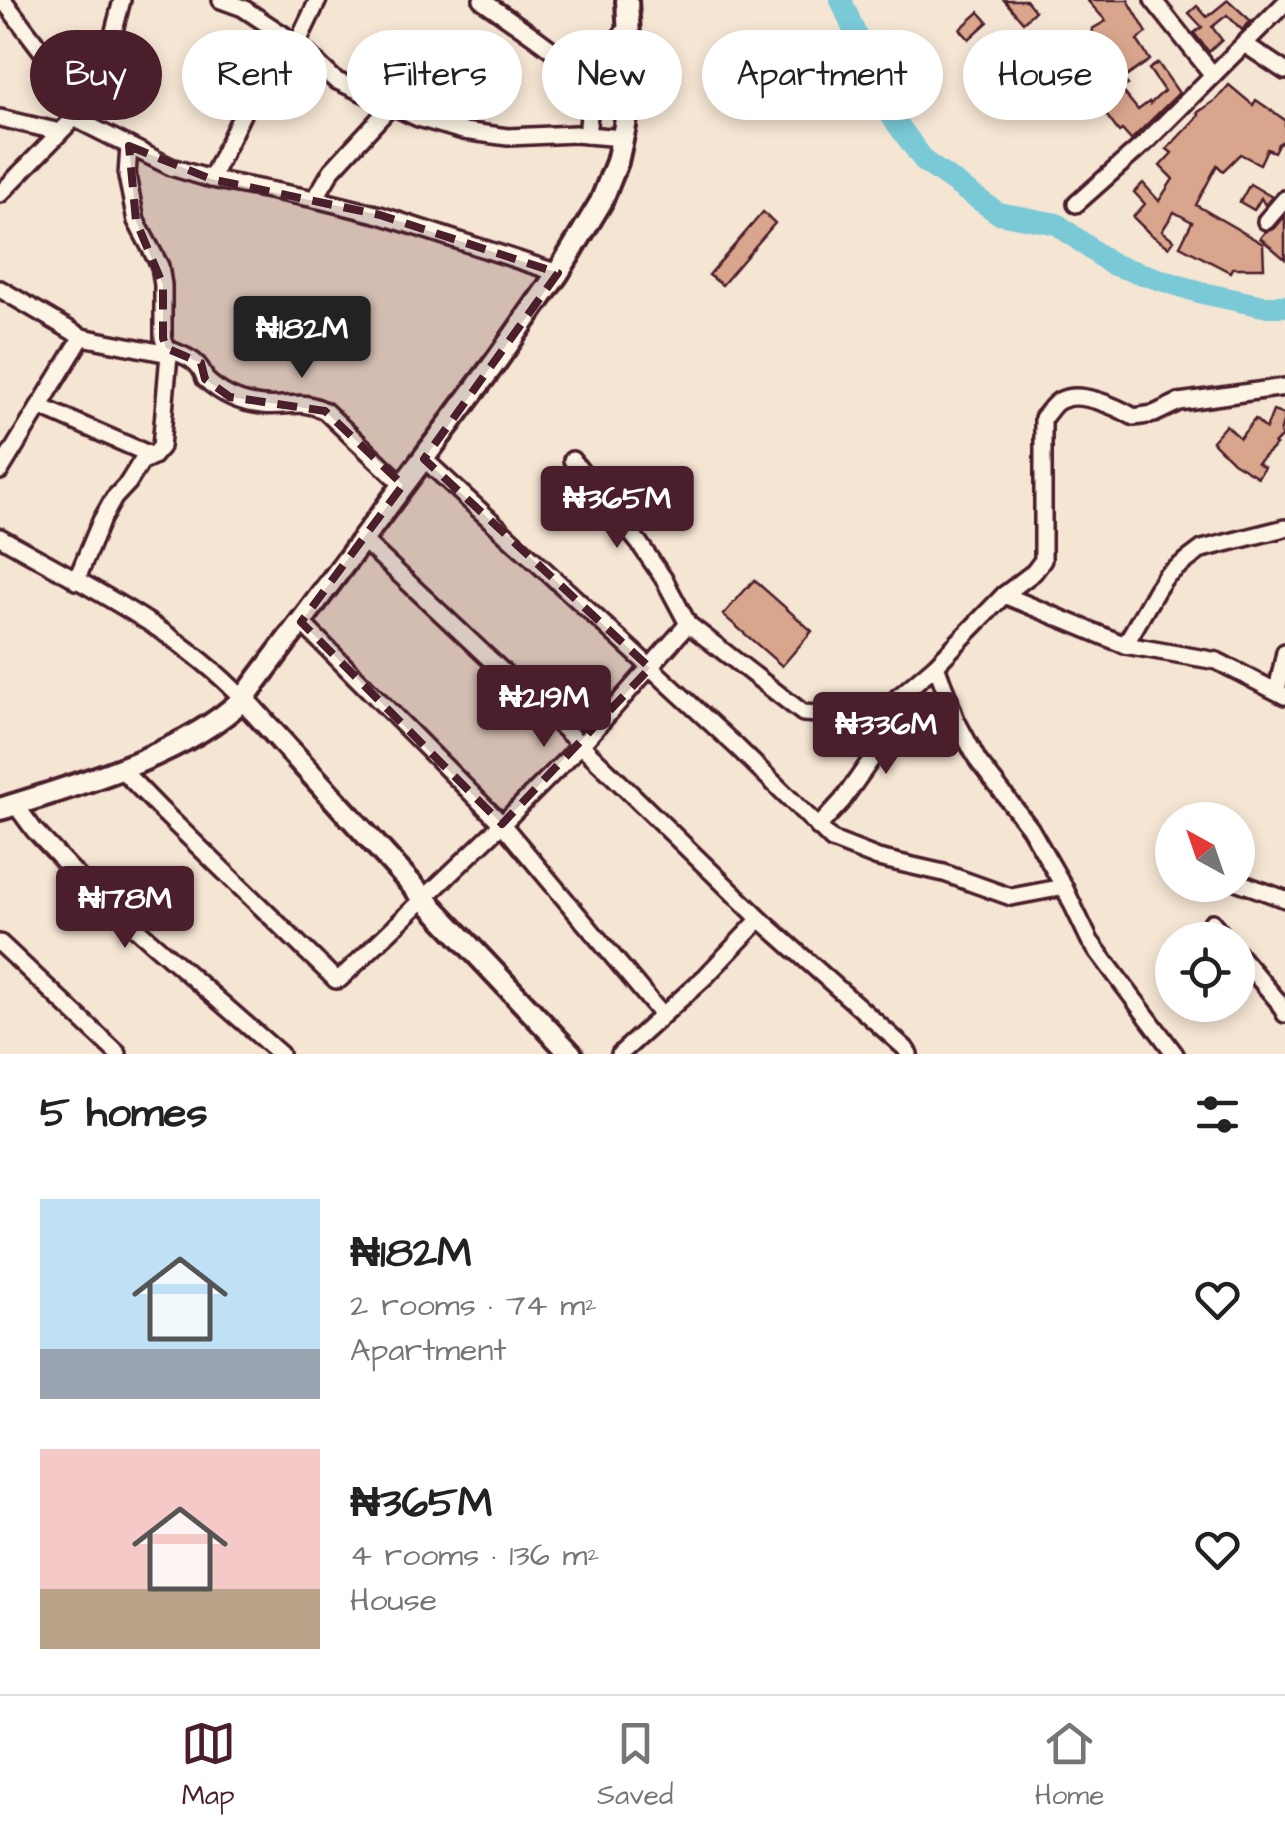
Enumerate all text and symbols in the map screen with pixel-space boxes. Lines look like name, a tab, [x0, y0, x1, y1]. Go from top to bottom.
chip: Buy	[30, 30, 162, 120]
chip: Rent	[182, 30, 327, 120]
chip: Filters	[347, 30, 522, 120]
chip: New	[542, 30, 682, 120]
chip: Apartment	[702, 30, 943, 120]
chip: House	[963, 30, 1128, 120]
pin: ₦182M	[232, 296, 372, 381]
text: ₦182M	[256, 306, 348, 351]
pin: ₦365M	[547, 466, 687, 551]
text: ₦365M	[563, 476, 671, 521]
pin: ₦219M	[474, 665, 614, 750]
text: ₦219M	[499, 675, 589, 720]
pin: ₦336M	[816, 692, 956, 777]
text: ₦336M	[835, 702, 937, 747]
north arrow	[1155, 802, 1255, 902]
map controls	[1155, 802, 1255, 1022]
pin: ₦178M	[55, 866, 195, 951]
text: ₦178M	[78, 876, 172, 921]
button: locate	[1155, 922, 1255, 1022]
text: 5 homes	[40, 1085, 207, 1143]
icon: filters	[1190, 1087, 1245, 1142]
text: ₦182M	[350, 1225, 472, 1283]
icon: home	[120, 1239, 240, 1359]
icon: heart	[1190, 1272, 1245, 1327]
text: 2 rooms · 74 m²	[350, 1283, 597, 1328]
text: Apartment	[350, 1328, 506, 1373]
text: ₦365M	[350, 1475, 493, 1533]
icon: home	[120, 1489, 240, 1609]
icon: heart	[1190, 1522, 1245, 1577]
text: 4 rooms · 136 m²	[350, 1533, 600, 1578]
text: House	[350, 1578, 437, 1623]
tab: Map	[181, 1716, 236, 1815]
tab: Saved	[597, 1716, 673, 1815]
tab: Home	[1035, 1716, 1104, 1815]

